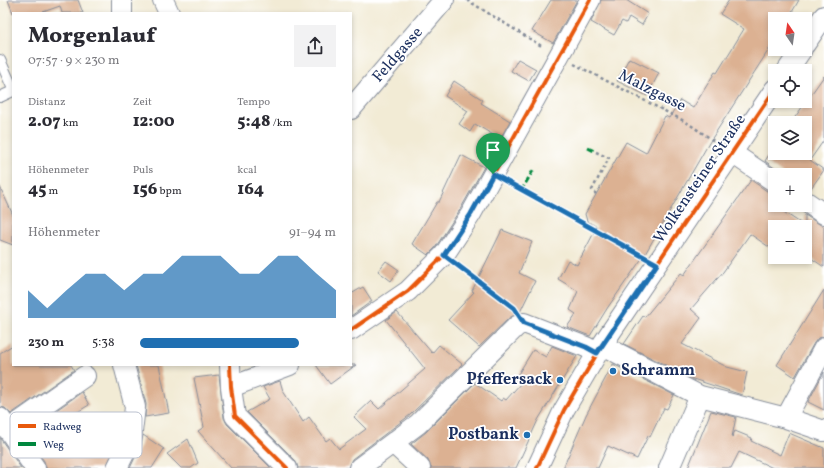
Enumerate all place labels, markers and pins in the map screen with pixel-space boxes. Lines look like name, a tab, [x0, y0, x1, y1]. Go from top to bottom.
pin	[476, 133, 510, 174]
place label: Schramm	[621, 360, 695, 382]
marker: Schramm	[608, 366, 618, 376]
place label: Pfeffersack	[467, 369, 552, 391]
marker: Pfeffersack	[555, 375, 565, 385]
place label: Postbank	[448, 424, 519, 446]
marker: Postbank	[522, 430, 532, 440]

